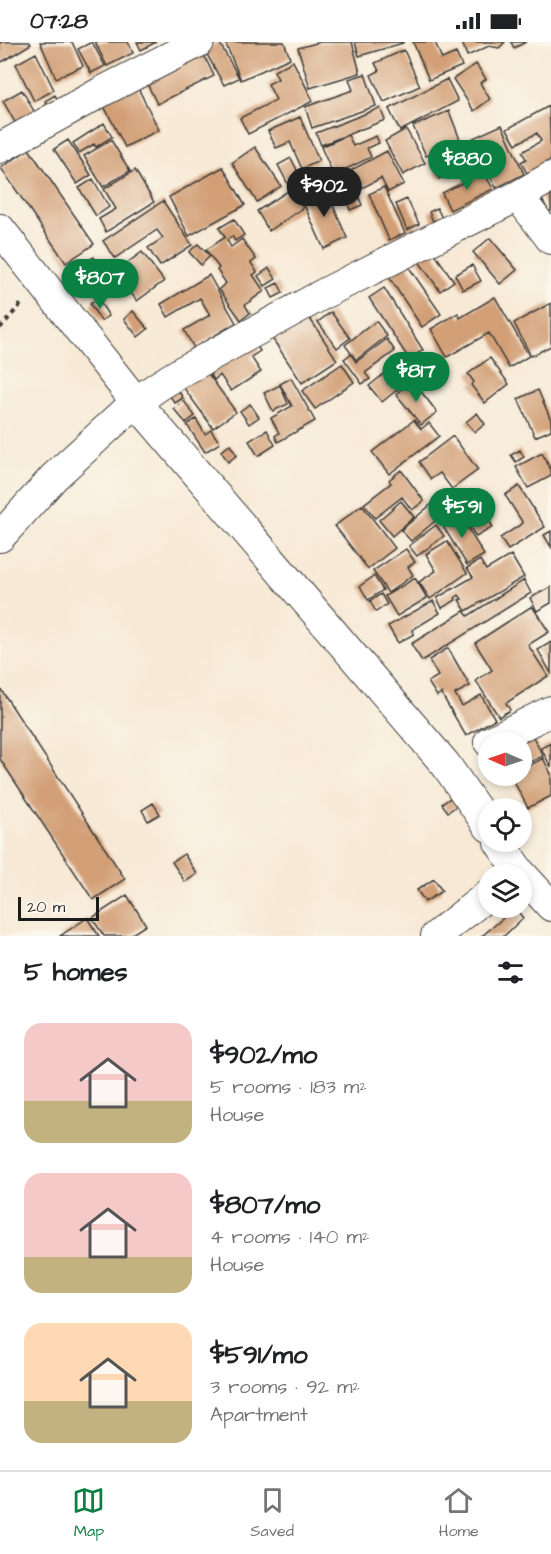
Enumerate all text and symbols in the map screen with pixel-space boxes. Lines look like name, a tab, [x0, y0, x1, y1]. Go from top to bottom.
text: 07:28	[30, 6, 88, 37]
pin: $880	[431, 140, 503, 191]
text: $880	[442, 145, 492, 173]
pin: $902	[288, 167, 360, 218]
text: $902	[301, 172, 347, 200]
pin: $807	[64, 259, 136, 310]
text: $807	[75, 264, 125, 292]
pin: $817	[380, 352, 452, 403]
text: $817	[397, 357, 435, 385]
pin: $591	[426, 488, 498, 539]
text: $591	[442, 493, 482, 521]
north arrow	[478, 732, 532, 786]
map controls	[478, 732, 532, 918]
button: locate	[478, 798, 532, 852]
button: layers	[478, 864, 532, 918]
scale bar	[18, 894, 99, 922]
text: 20 m	[27, 896, 65, 918]
text: 5 homes	[24, 954, 128, 990]
icon: filters	[494, 956, 527, 989]
text: $902/mo	[210, 1037, 317, 1073]
icon: home	[72, 1047, 144, 1119]
text: 5 rooms · 183 m²	[210, 1073, 367, 1101]
text: House	[210, 1101, 264, 1129]
text: $807/mo	[210, 1187, 320, 1223]
icon: home	[72, 1197, 144, 1269]
text: 4 rooms · 140 m²	[210, 1223, 369, 1251]
text: House	[210, 1251, 264, 1279]
text: $591/mo	[210, 1337, 308, 1373]
icon: home	[72, 1347, 144, 1419]
text: 3 rooms · 92 m²	[210, 1373, 360, 1401]
text: Apartment	[210, 1401, 308, 1429]
tab: Map	[72, 1484, 105, 1542]
tab: Saved	[250, 1484, 294, 1542]
tab: Home	[439, 1484, 479, 1542]

